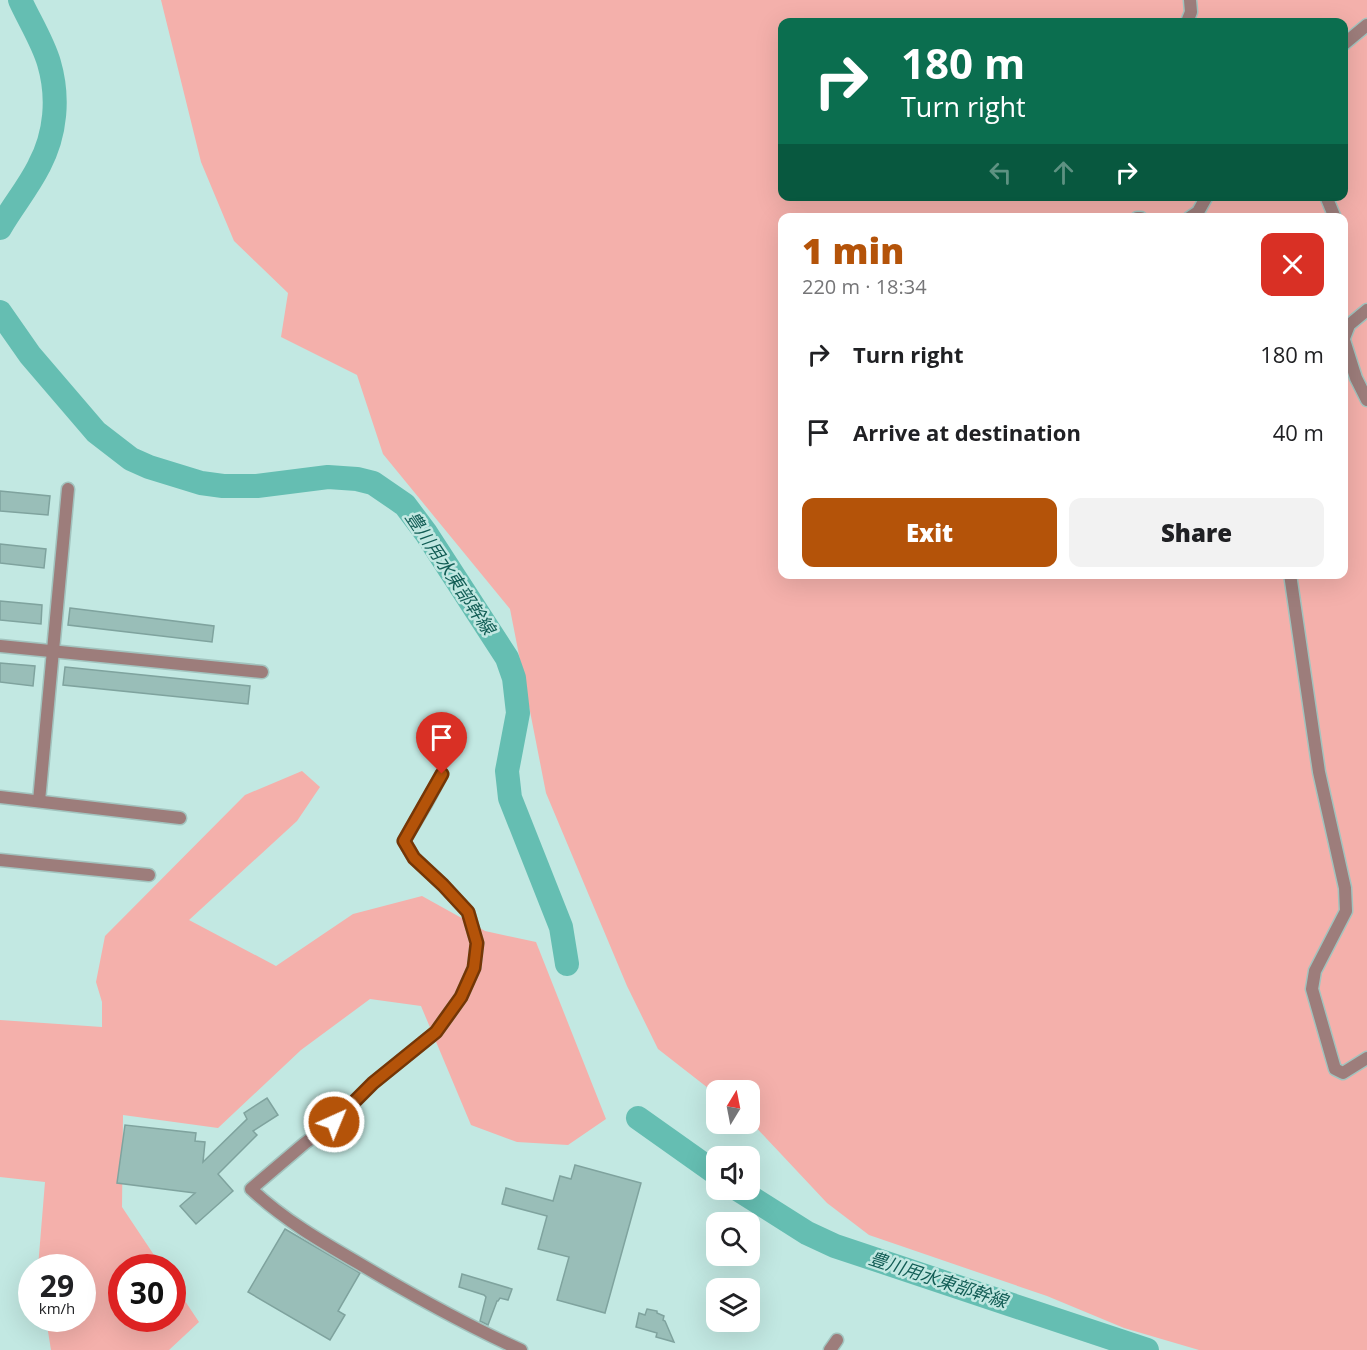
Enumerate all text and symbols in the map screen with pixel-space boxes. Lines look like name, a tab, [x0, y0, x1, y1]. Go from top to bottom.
text: 180 m	[901, 34, 1025, 91]
icon: right	[802, 42, 880, 120]
text: Turn right	[901, 88, 1026, 125]
icon: left	[984, 156, 1017, 189]
icon: ahead	[1047, 156, 1080, 189]
icon: right	[1110, 156, 1143, 189]
text: 1 min	[802, 226, 904, 275]
button: close	[1261, 233, 1324, 296]
text: 220 m · 18:34	[802, 273, 927, 300]
icon: right	[802, 338, 835, 371]
text: Turn right	[853, 339, 964, 369]
text: 180 m	[1260, 339, 1324, 369]
icon: arrive	[802, 416, 835, 449]
text: Arrive at destination	[853, 417, 1081, 447]
text: 40 m	[1273, 417, 1324, 447]
button: Exit	[802, 498, 1057, 567]
button: Share	[1069, 498, 1324, 567]
water label: 豊川用水東部幹線	[401, 506, 502, 640]
pin	[416, 712, 467, 774]
icon: arrive	[425, 721, 458, 754]
north arrow	[706, 1080, 760, 1134]
map controls	[706, 1080, 760, 1332]
position arrow	[302, 1090, 366, 1154]
button: sound	[706, 1146, 760, 1200]
button: search	[706, 1212, 760, 1266]
water label: 豊川用水東部幹線	[866, 1245, 1012, 1313]
speed limit sign: 30	[108, 1254, 186, 1332]
text: 29	[40, 1265, 74, 1306]
button: layers	[706, 1278, 760, 1332]
text: km/h	[39, 1298, 75, 1318]

